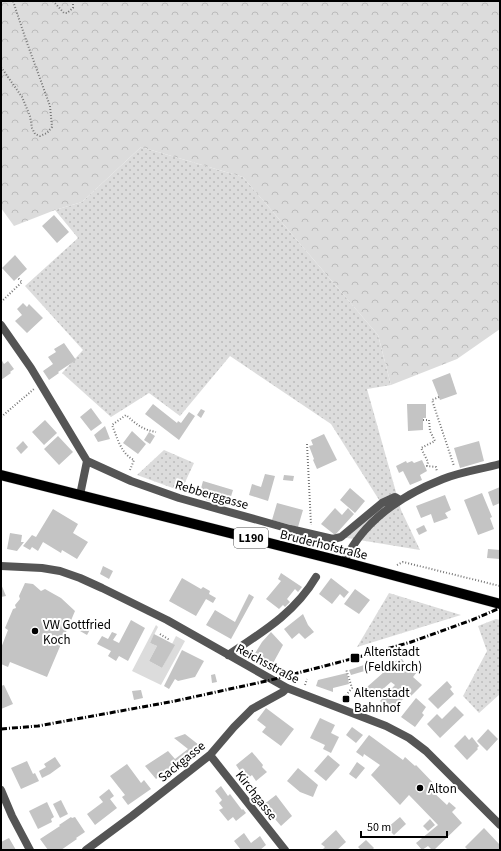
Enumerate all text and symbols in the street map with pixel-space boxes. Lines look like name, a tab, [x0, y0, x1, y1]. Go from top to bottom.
street label: Rebberggasse	[173, 476, 251, 514]
street label: Bruderhofstraße	[278, 525, 369, 565]
road number: L190	[234, 528, 268, 548]
place label: VW Gottfried Koch	[43, 616, 111, 649]
marker: VW Gottfried Koch	[30, 626, 40, 636]
street label: Reichsstraße	[233, 640, 303, 688]
place label: Altenstadt (Feldkirch)	[364, 643, 422, 676]
marker: Altenstadt (Feldkirch)	[349, 652, 361, 664]
place label: Altenstadt Bahnhof	[354, 684, 410, 717]
marker: Altenstadt Bahnhof	[341, 694, 351, 704]
street label: Sackgasse	[154, 737, 209, 786]
street label: Kirchgasse	[231, 767, 281, 824]
place label: Alton	[428, 780, 457, 798]
marker: Alton	[415, 783, 425, 793]
scale bar	[361, 813, 447, 839]
text: 50 m	[367, 819, 391, 836]

